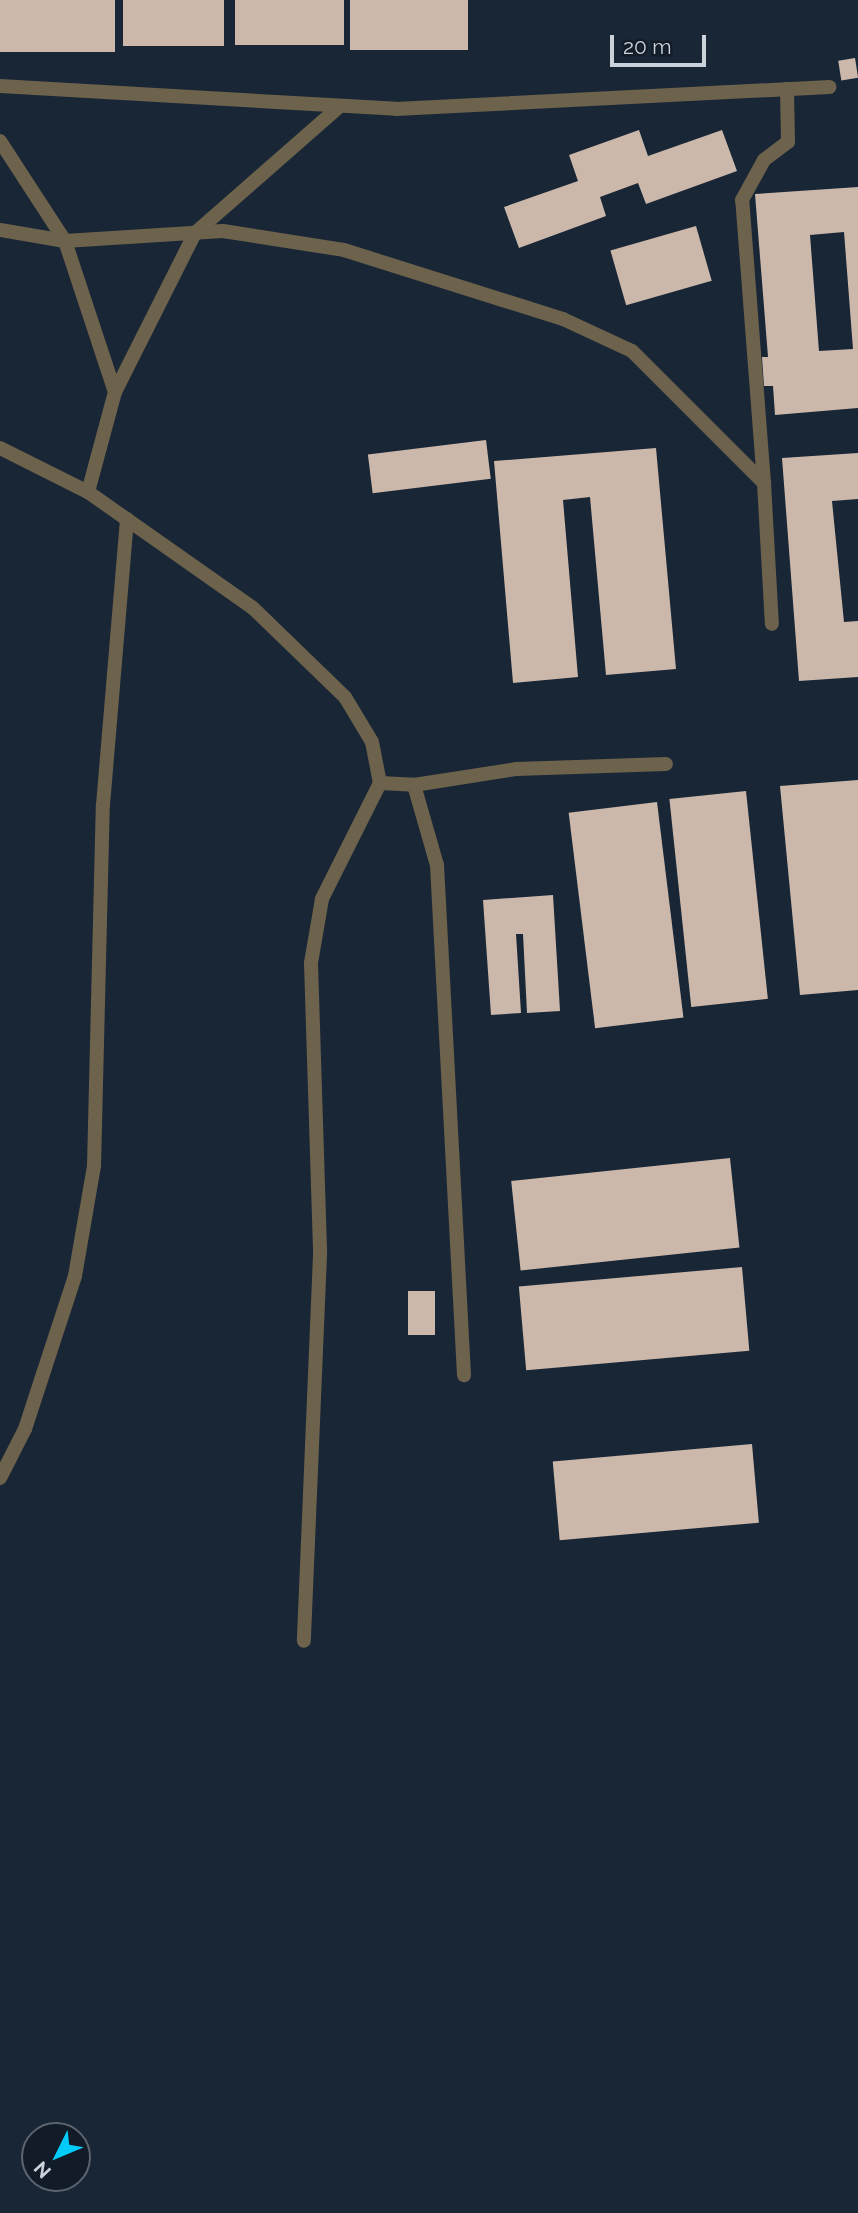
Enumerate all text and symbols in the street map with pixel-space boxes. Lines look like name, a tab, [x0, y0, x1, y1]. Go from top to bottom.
scale bar	[613, 21, 709, 65]
text: 20 m	[623, 34, 671, 59]
north arrow	[21, 2122, 91, 2192]
text: N	[29, 2157, 55, 2183]

